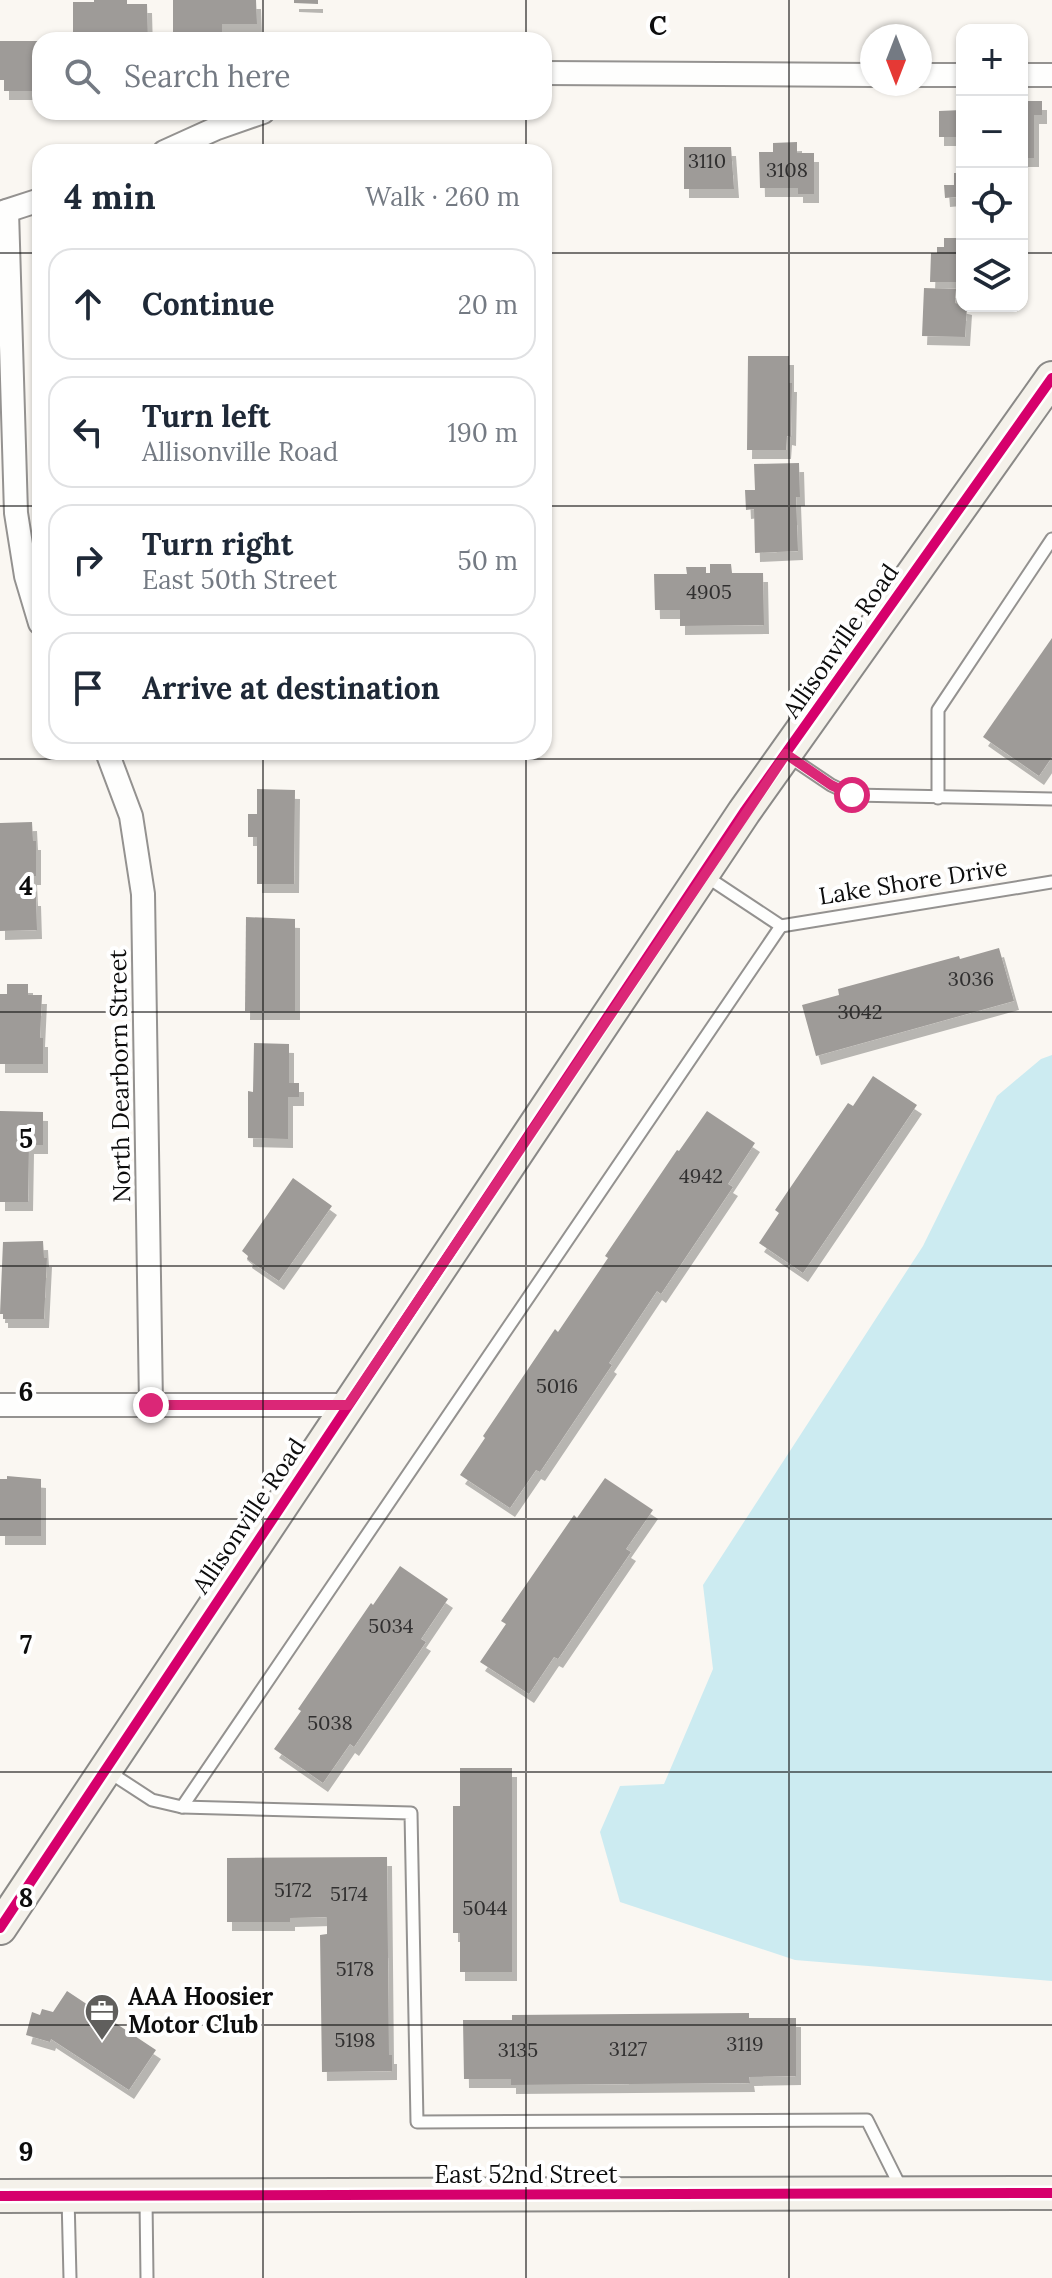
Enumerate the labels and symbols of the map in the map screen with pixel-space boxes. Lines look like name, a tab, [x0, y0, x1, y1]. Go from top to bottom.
text: C	[649, 9, 667, 42]
north arrow	[860, 24, 932, 96]
house number: 3110	[688, 148, 726, 173]
house number: 3108	[766, 157, 808, 182]
street label: Allisonville Road	[775, 558, 905, 725]
house number: 4905	[686, 579, 732, 604]
route start	[834, 777, 870, 813]
street label: Lake Shore Drive	[816, 851, 1009, 912]
text: 4	[19, 869, 33, 902]
street label: North Dearborn Street	[102, 948, 137, 1203]
house number: 3036	[948, 966, 994, 991]
house number: 3042	[837, 999, 883, 1024]
text: 5	[19, 1122, 33, 1155]
house number: 4942	[679, 1163, 723, 1188]
house number: 5016	[536, 1373, 578, 1398]
text: 6	[19, 1375, 33, 1408]
route end	[133, 1387, 169, 1423]
street label: Allisonville Road	[185, 1432, 312, 1600]
house number: 5034	[368, 1613, 414, 1638]
text: 7	[20, 1628, 32, 1661]
house number: 5038	[307, 1710, 353, 1735]
house number: 5172	[274, 1877, 312, 1902]
text: 8	[19, 1881, 33, 1914]
house number: 5174	[330, 1881, 368, 1906]
house number: 5044	[463, 1895, 508, 1920]
house number: 5178	[336, 1956, 374, 1981]
place label: AAA Hoosier Motor Club	[128, 1981, 274, 2040]
office icon: AAA Hoosier Motor Club	[83, 1992, 121, 2042]
house number: 5198	[335, 2027, 375, 2052]
house number: 3119	[726, 2031, 764, 2056]
house number: 3127	[609, 2036, 647, 2061]
house number: 3135	[498, 2037, 538, 2062]
text: 9	[19, 2135, 33, 2168]
street label: East 52nd Street	[434, 2159, 618, 2190]

